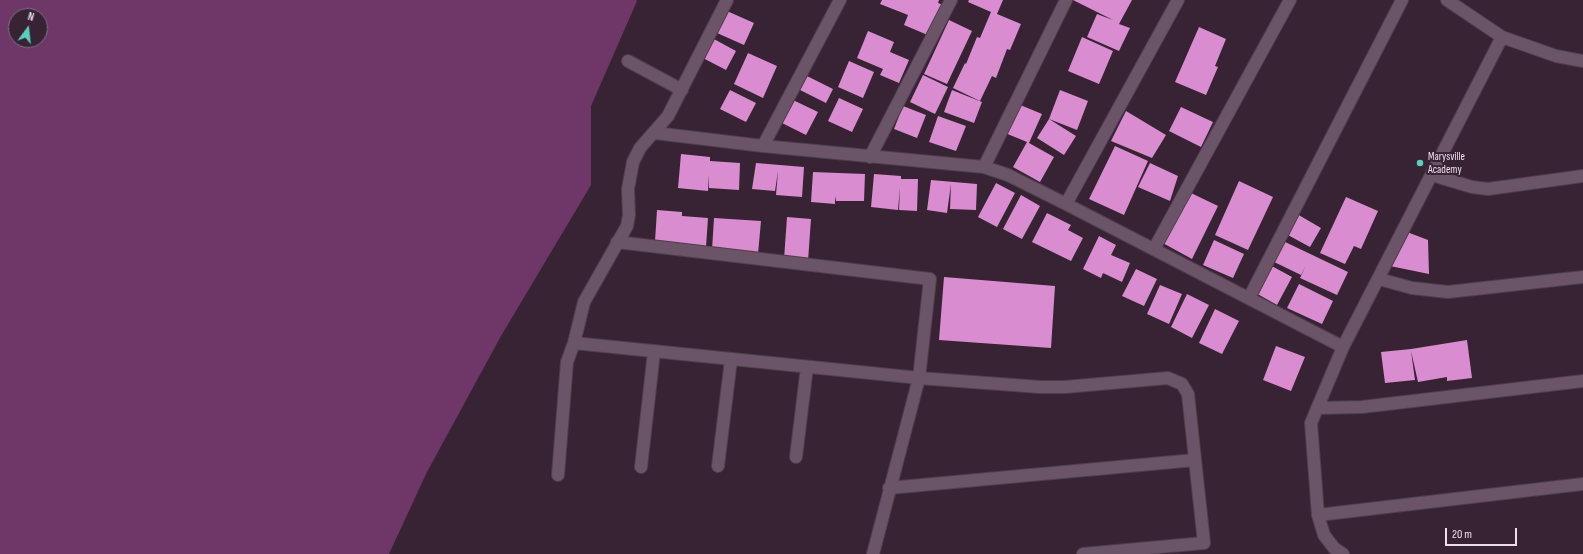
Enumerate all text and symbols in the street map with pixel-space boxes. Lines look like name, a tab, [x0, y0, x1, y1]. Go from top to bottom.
north arrow	[8, 8, 48, 48]
text: N	[26, 10, 35, 24]
place label: Marysville Academy	[1428, 150, 1465, 176]
marker: Marysville Academy	[1415, 158, 1425, 168]
scale bar	[1447, 520, 1519, 546]
text: 20 m	[1452, 527, 1472, 542]

